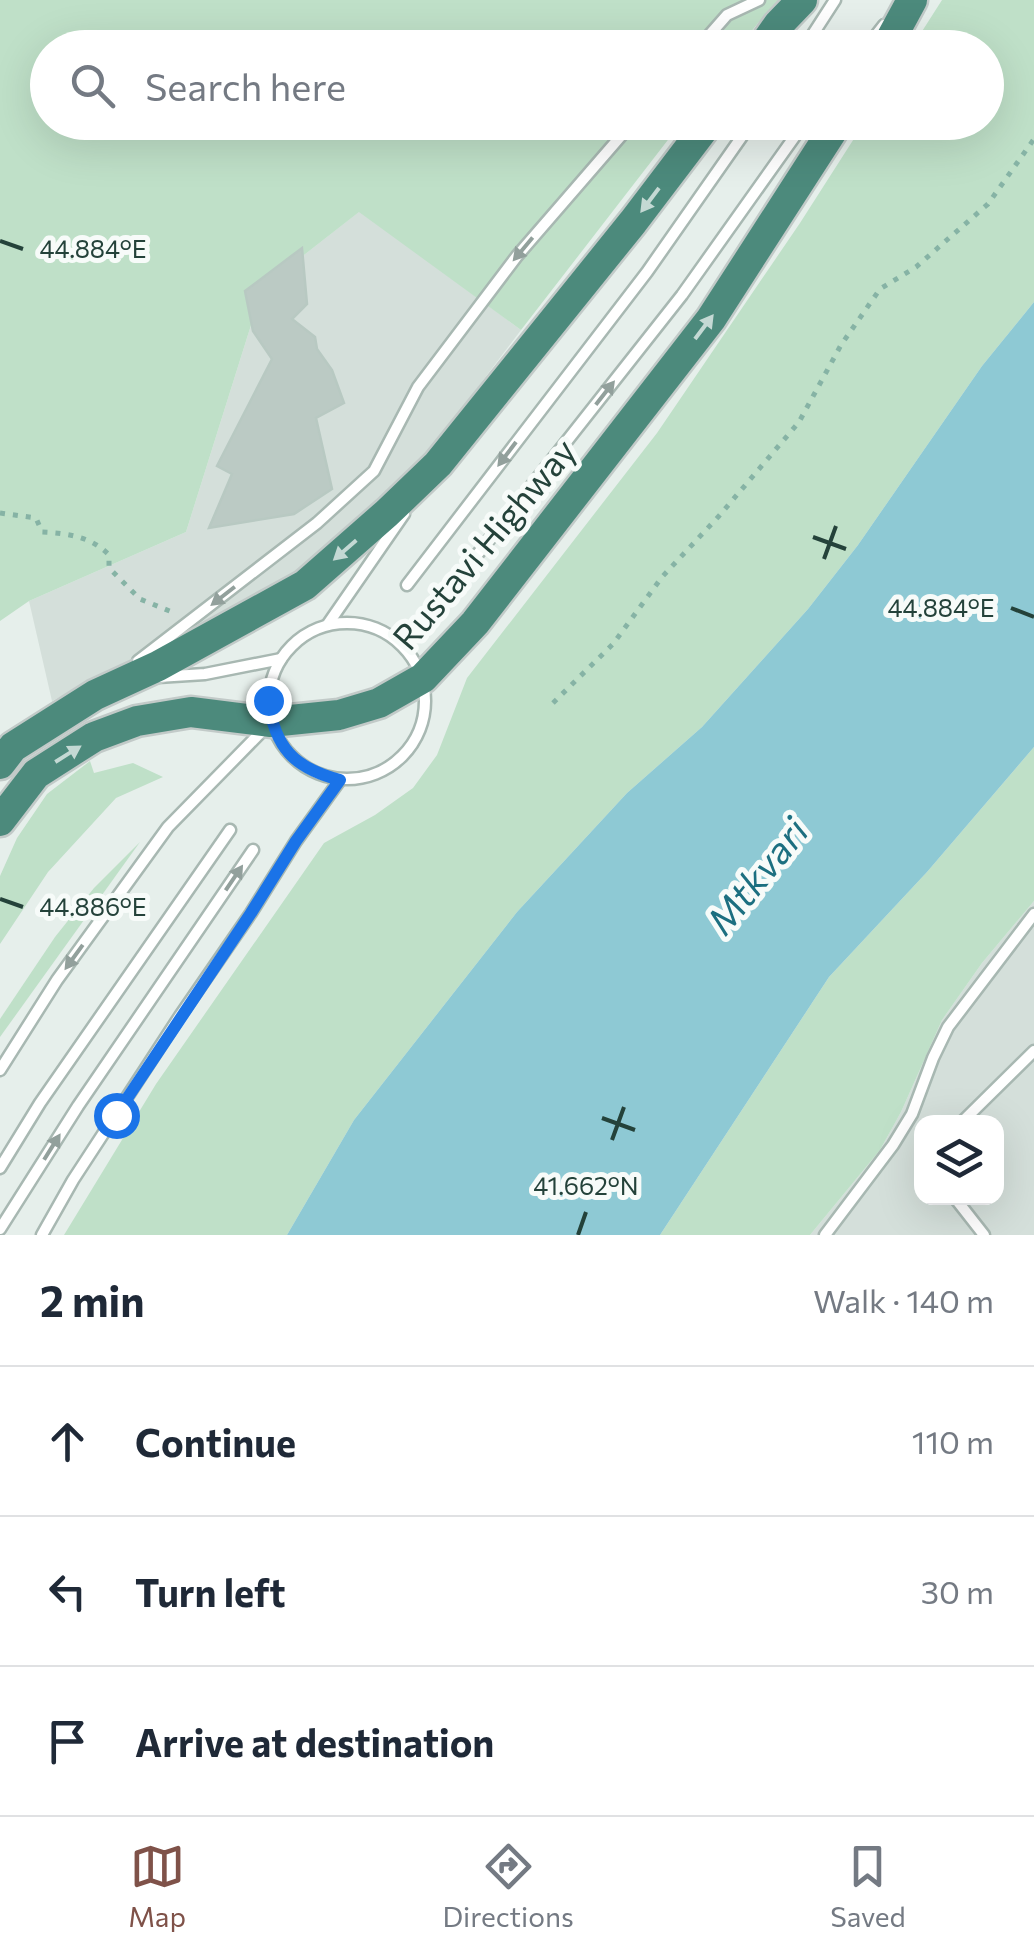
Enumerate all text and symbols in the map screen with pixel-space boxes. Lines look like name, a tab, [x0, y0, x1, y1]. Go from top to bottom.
search box	[30, 30, 1004, 140]
icon: search	[65, 58, 120, 113]
text: Search here	[145, 62, 346, 109]
one-way arrow	[640, 187, 660, 213]
text: 44.884°E	[39, 233, 147, 263]
one-way arrow	[513, 236, 535, 261]
one-way arrow	[694, 314, 714, 340]
one-way arrow	[594, 380, 614, 406]
street label: Rustavi Highway	[382, 429, 584, 657]
one-way arrow	[497, 441, 518, 467]
one-way arrow	[333, 538, 358, 560]
one-way arrow	[210, 585, 235, 606]
text: 44.884°E	[887, 592, 995, 622]
route end	[246, 678, 292, 724]
one-way arrow	[54, 745, 82, 763]
water label: Mtkvari	[695, 807, 818, 942]
one-way arrow	[224, 864, 243, 891]
text: 44.886°E	[39, 891, 147, 921]
one-way arrow	[65, 943, 84, 970]
route start	[94, 1093, 140, 1139]
map controls	[914, 1115, 1004, 1205]
button: layers	[914, 1115, 1004, 1205]
one-way arrow	[43, 1133, 60, 1161]
text: 41.662°N	[533, 1170, 639, 1200]
text: 2 min	[40, 1274, 145, 1326]
text: Walk · 140 m	[813, 1280, 994, 1320]
icon: ahead	[40, 1414, 95, 1469]
text: Continue	[135, 1418, 296, 1465]
text: 110 m	[912, 1421, 994, 1461]
icon: left	[40, 1564, 95, 1619]
text: Turn left	[135, 1568, 286, 1615]
text: 30 m	[921, 1571, 994, 1611]
icon: arrive	[40, 1714, 95, 1769]
text: Arrive at destination	[135, 1718, 494, 1765]
tab: Map	[128, 1839, 186, 1933]
tab: Directions	[442, 1839, 574, 1933]
tab: Saved	[830, 1839, 906, 1933]

